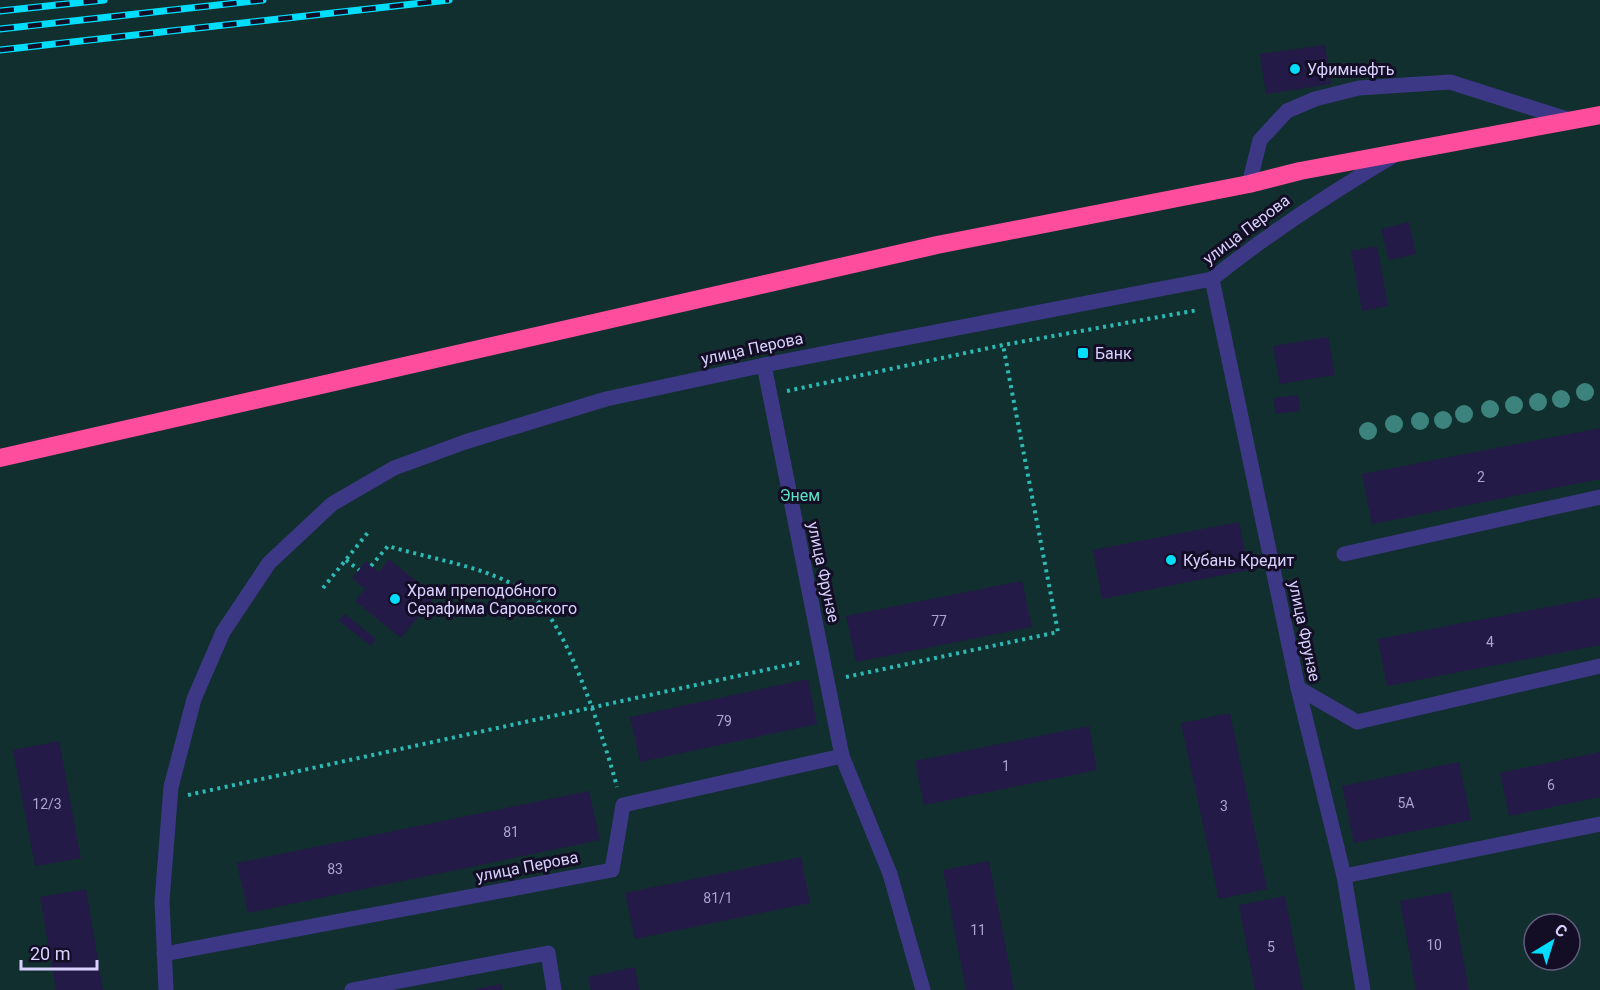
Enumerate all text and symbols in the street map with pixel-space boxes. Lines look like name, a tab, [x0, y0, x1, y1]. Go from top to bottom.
place label: Уфимнефть	[1307, 60, 1394, 79]
marker: Уфимнефть	[1288, 62, 1302, 76]
street label: улица Перова	[1199, 191, 1293, 268]
street label: улица Перова	[699, 328, 805, 369]
place label: Банк	[1095, 344, 1132, 363]
marker: Банк	[1076, 346, 1090, 360]
house number: 2	[1477, 469, 1485, 485]
park label: Энем	[780, 486, 820, 505]
street label: улица Фрунзе	[804, 520, 843, 624]
place label: Кубань Кредит	[1183, 551, 1294, 570]
marker: Кубань Кредит	[1164, 553, 1178, 567]
street label: улица Фрунзе	[1285, 579, 1324, 683]
place label: Храм преподобного Серафима Саровского	[407, 581, 577, 618]
marker: Храм преподобного Серафима Саровского	[388, 592, 402, 606]
house number: 77	[931, 613, 947, 629]
house number: 4	[1486, 634, 1494, 650]
house number: 79	[716, 713, 732, 729]
house number: 1	[1002, 758, 1010, 774]
house number: 6	[1547, 777, 1555, 793]
house number: 5А	[1397, 795, 1415, 811]
house number: 12/3	[32, 796, 62, 812]
house number: 3	[1220, 798, 1228, 814]
house number: 81	[503, 824, 519, 840]
street label: улица Перова	[474, 847, 580, 886]
house number: 83	[327, 861, 343, 877]
house number: 81/1	[703, 890, 733, 906]
north arrow	[1522, 912, 1582, 972]
text: С	[1551, 920, 1571, 941]
house number: 11	[970, 922, 986, 938]
scale bar	[21, 933, 98, 971]
house number: 10	[1426, 937, 1442, 953]
house number: 5	[1267, 939, 1275, 955]
text: 20 m	[30, 943, 70, 964]

